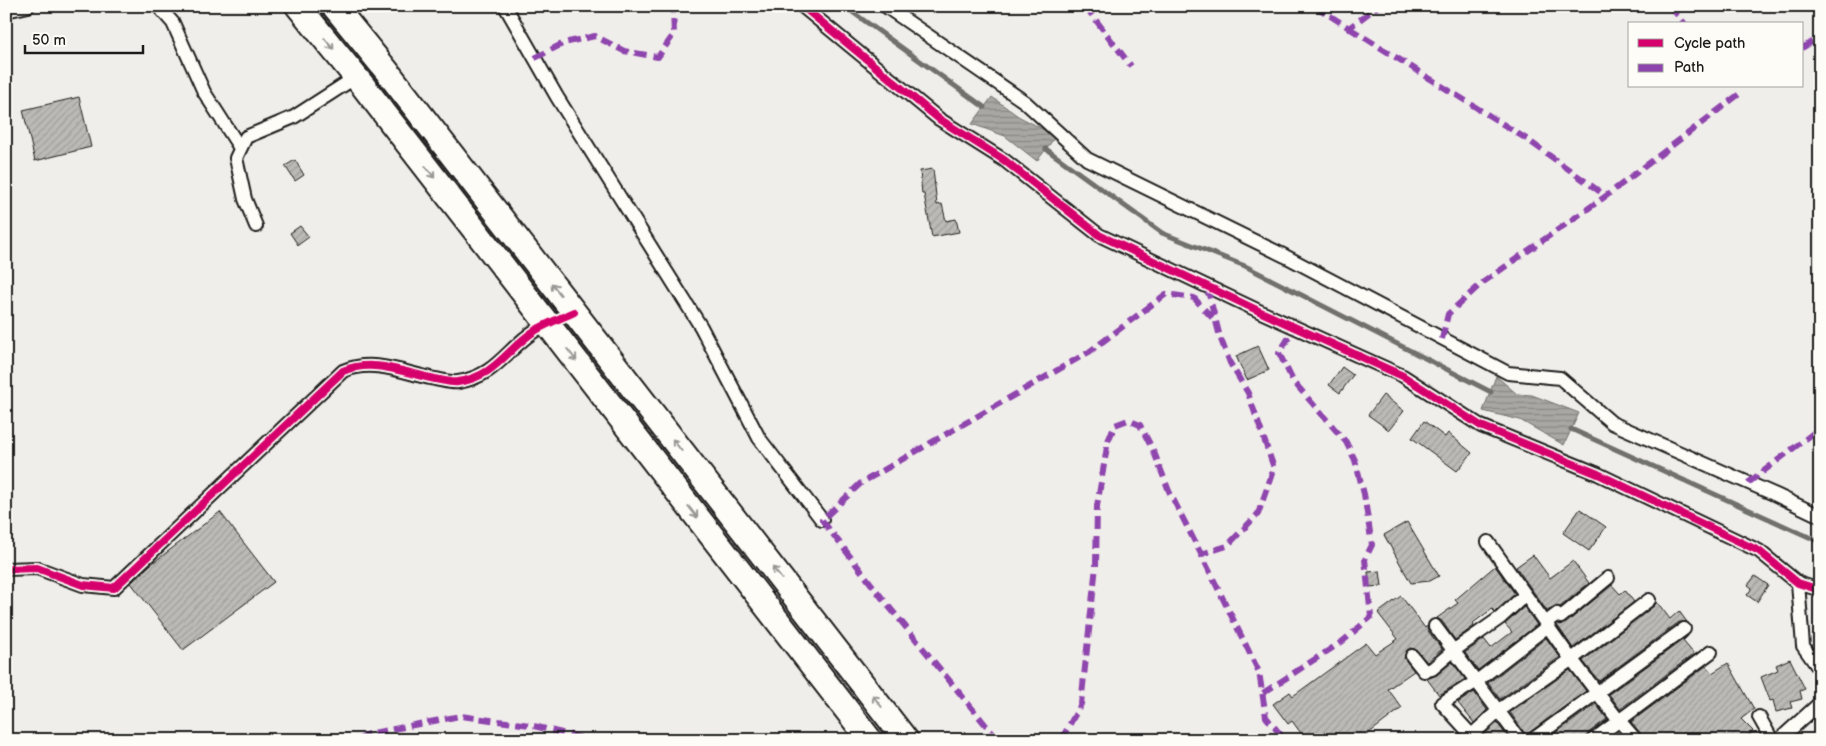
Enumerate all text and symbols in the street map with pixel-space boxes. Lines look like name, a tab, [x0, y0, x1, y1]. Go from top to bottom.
scale bar	[25, 22, 142, 54]
legend	[1628, 22, 1804, 88]
text: 50 m	[32, 31, 66, 50]
text: Cycle path	[1674, 34, 1745, 53]
one-way arrow	[324, 37, 335, 50]
text: Path	[1674, 58, 1704, 77]
one-way arrow	[424, 165, 435, 178]
one-way arrow	[550, 283, 561, 296]
one-way arrow	[567, 348, 578, 361]
one-way arrow	[672, 438, 682, 452]
one-way arrow	[688, 505, 699, 518]
one-way arrow	[771, 567, 782, 580]
one-way arrow	[871, 695, 882, 708]

